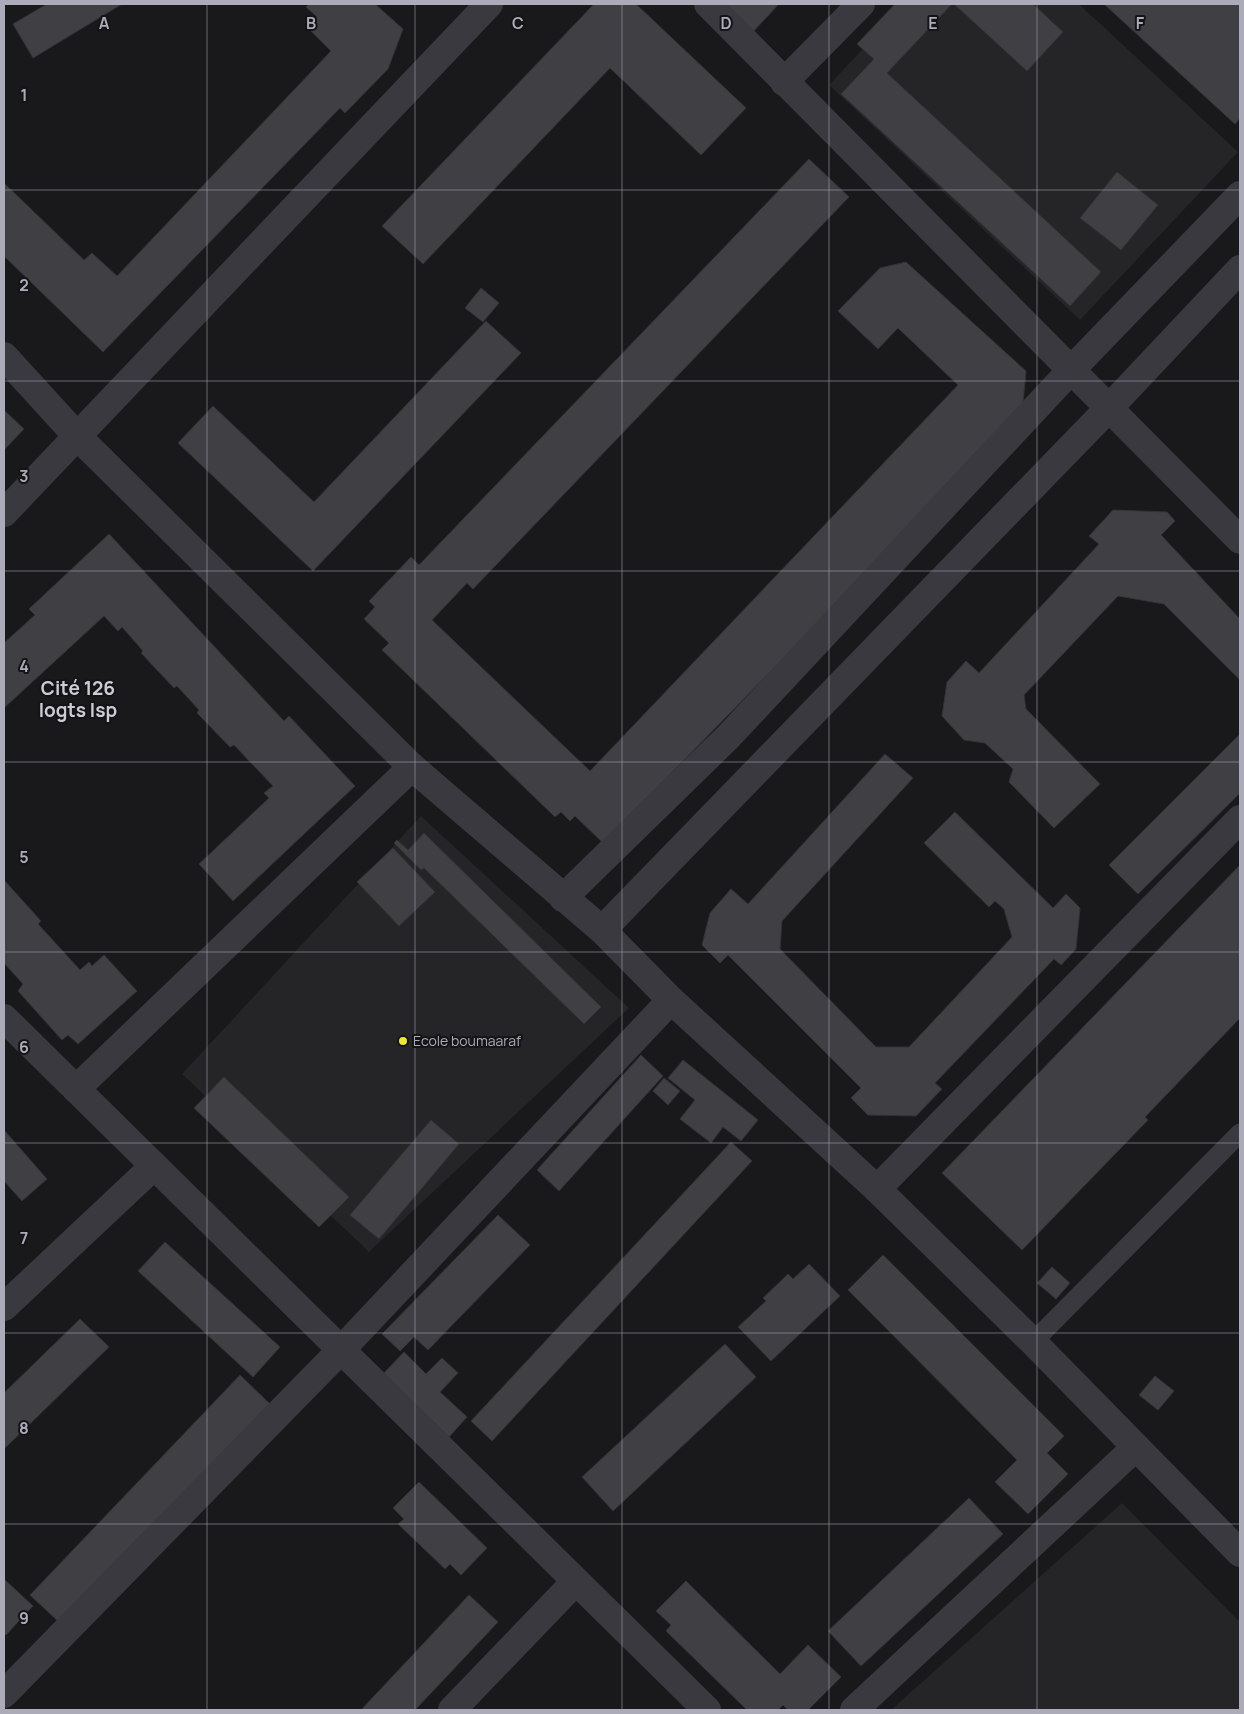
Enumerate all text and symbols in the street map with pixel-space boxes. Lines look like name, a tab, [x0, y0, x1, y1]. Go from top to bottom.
text: A	[99, 12, 110, 34]
text: B	[306, 12, 316, 34]
text: C	[512, 12, 524, 34]
text: D	[720, 12, 732, 34]
text: E	[928, 12, 938, 34]
text: F	[1136, 12, 1145, 34]
text: 1	[20, 84, 28, 106]
text: 2	[19, 274, 29, 296]
text: 3	[19, 465, 29, 487]
text: 4	[19, 655, 29, 677]
district label: Cité 126 logts lsp	[39, 675, 117, 723]
text: 5	[19, 846, 29, 868]
place label: Ecole boumaaraf	[413, 1031, 521, 1050]
marker: Ecole boumaaraf	[397, 1035, 409, 1047]
text: 6	[19, 1036, 29, 1058]
text: 7	[20, 1227, 28, 1249]
text: 8	[19, 1417, 29, 1439]
text: 9	[19, 1607, 29, 1629]

